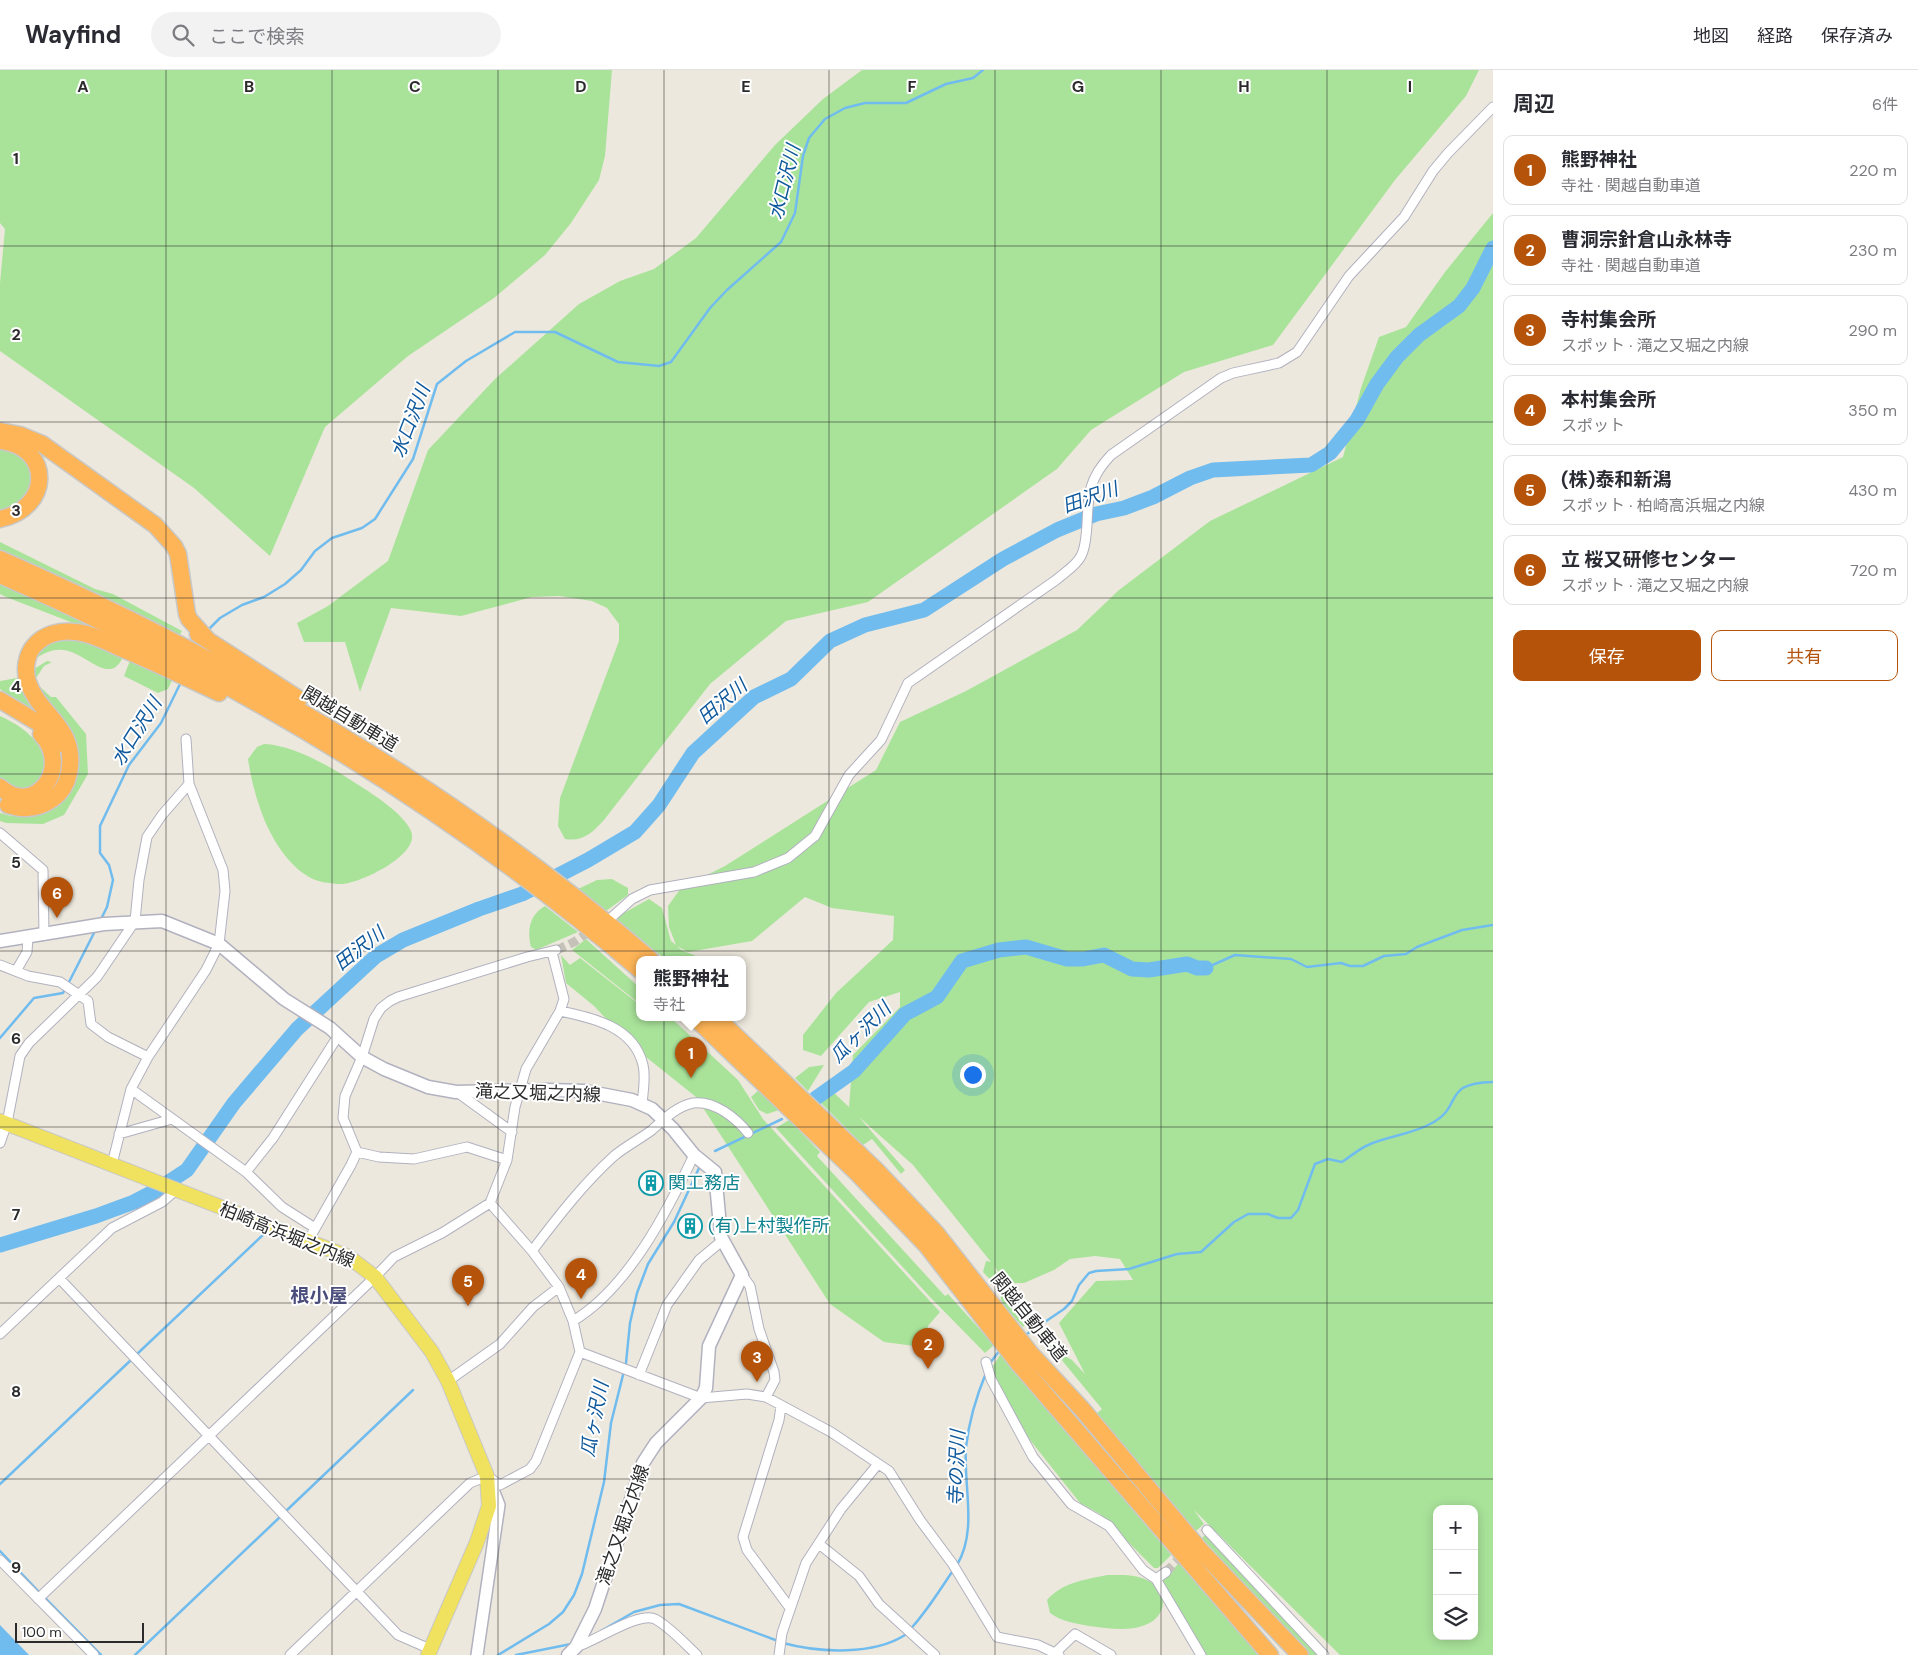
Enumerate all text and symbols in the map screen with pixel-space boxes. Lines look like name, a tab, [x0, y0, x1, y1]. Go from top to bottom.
search box	[151, 12, 501, 57]
text: Wayfind	[25, 19, 121, 50]
icon: search	[169, 21, 197, 49]
text: ここで検索	[209, 24, 304, 49]
text: 地図	[1693, 24, 1729, 48]
text: 経路	[1757, 24, 1793, 48]
text: 保存済み	[1821, 24, 1893, 48]
text: A	[77, 76, 89, 97]
text: B	[244, 76, 254, 97]
text: C	[409, 76, 421, 97]
text: D	[575, 76, 587, 97]
text: E	[741, 76, 751, 97]
text: F	[908, 76, 917, 97]
text: G	[1072, 76, 1084, 97]
text: H	[1238, 76, 1250, 97]
text: I	[1408, 76, 1412, 97]
text: 周辺	[1513, 90, 1555, 118]
text: 6件	[1872, 94, 1898, 115]
water label: 水口沢川	[763, 140, 806, 222]
text: 熊野神社	[1561, 147, 1637, 172]
text: 1	[13, 148, 19, 169]
text: 1	[1527, 160, 1533, 181]
text: 220 m	[1849, 160, 1897, 181]
text: 寺社 · 関越自動車道	[1561, 175, 1701, 196]
text: 曹洞宗針倉山永林寺	[1561, 227, 1732, 252]
text: 2	[1525, 240, 1535, 261]
text: 230 m	[1849, 240, 1897, 261]
text: 寺社 · 関越自動車道	[1561, 255, 1701, 276]
text: 寺村集会所	[1561, 307, 1656, 332]
text: 3	[1525, 320, 1535, 341]
text: 290 m	[1848, 320, 1897, 341]
text: 2	[11, 324, 21, 345]
text: スポット · 滝之又堀之内線	[1561, 335, 1749, 356]
water label: 水口沢川	[385, 379, 436, 461]
text: 本村集会所	[1561, 387, 1656, 412]
text: 4	[1525, 400, 1535, 421]
text: 350 m	[1848, 400, 1897, 421]
text: スポット	[1561, 415, 1625, 436]
text: (株)泰和新潟	[1561, 467, 1671, 492]
water label: 田沢川	[1059, 476, 1123, 519]
text: 5	[1525, 480, 1535, 501]
text: 430 m	[1848, 480, 1897, 501]
text: スポット · 柏崎高浜堀之内線	[1561, 495, 1765, 516]
text: 3	[11, 500, 21, 521]
text: 立 桜又研修センター	[1561, 547, 1736, 572]
text: 6	[1525, 560, 1535, 581]
text: 720 m	[1850, 560, 1897, 581]
text: スポット · 滝之又堀之内線	[1561, 575, 1749, 596]
button: 保存	[1513, 630, 1701, 681]
button: 共有	[1711, 630, 1898, 681]
water label: 田沢川	[692, 672, 754, 729]
text: 4	[11, 676, 21, 697]
street label: 関越自動車道	[298, 681, 402, 757]
water label: 水口沢川	[106, 691, 168, 770]
text: 5	[11, 852, 21, 873]
pin: 6	[41, 877, 73, 918]
water label: 田沢川	[329, 920, 391, 976]
popup	[636, 956, 746, 1021]
text: 熊野神社	[653, 966, 729, 991]
text: 寺社	[653, 994, 685, 1015]
water label: 瓜ヶ沢川	[825, 995, 897, 1068]
text: 6	[11, 1028, 21, 1049]
pin: 1	[675, 1037, 707, 1078]
your location	[960, 1062, 986, 1088]
street label: 滝之又堀之内線	[475, 1079, 601, 1107]
building icon: 関工務店	[638, 1170, 664, 1196]
place label: 関工務店	[668, 1171, 740, 1195]
street label: 柏崎高浜堀之内線	[216, 1197, 358, 1273]
text: 7	[12, 1204, 21, 1225]
building icon: (有)上村製作所	[677, 1213, 703, 1239]
place label: (有)上村製作所	[708, 1214, 829, 1238]
pin: 4	[565, 1258, 597, 1299]
pin: 5	[452, 1265, 484, 1306]
street label: 関越自動車道	[986, 1267, 1072, 1367]
district label: 根小屋	[290, 1283, 348, 1308]
pin: 2	[912, 1328, 944, 1369]
pin: 3	[741, 1341, 773, 1382]
water label: 瓜ヶ沢川	[575, 1377, 614, 1459]
text: 8	[11, 1381, 21, 1402]
water label: 寺の沢川	[943, 1428, 970, 1506]
street label: 滝之又堀之内線	[591, 1462, 655, 1588]
map controls	[1433, 1505, 1478, 1640]
button: +	[1433, 1505, 1478, 1550]
button: −	[1433, 1550, 1478, 1595]
text: 9	[11, 1557, 21, 1578]
button: layers	[1433, 1595, 1478, 1640]
scale bar	[15, 1620, 144, 1643]
text: 100 m	[22, 1623, 62, 1641]

